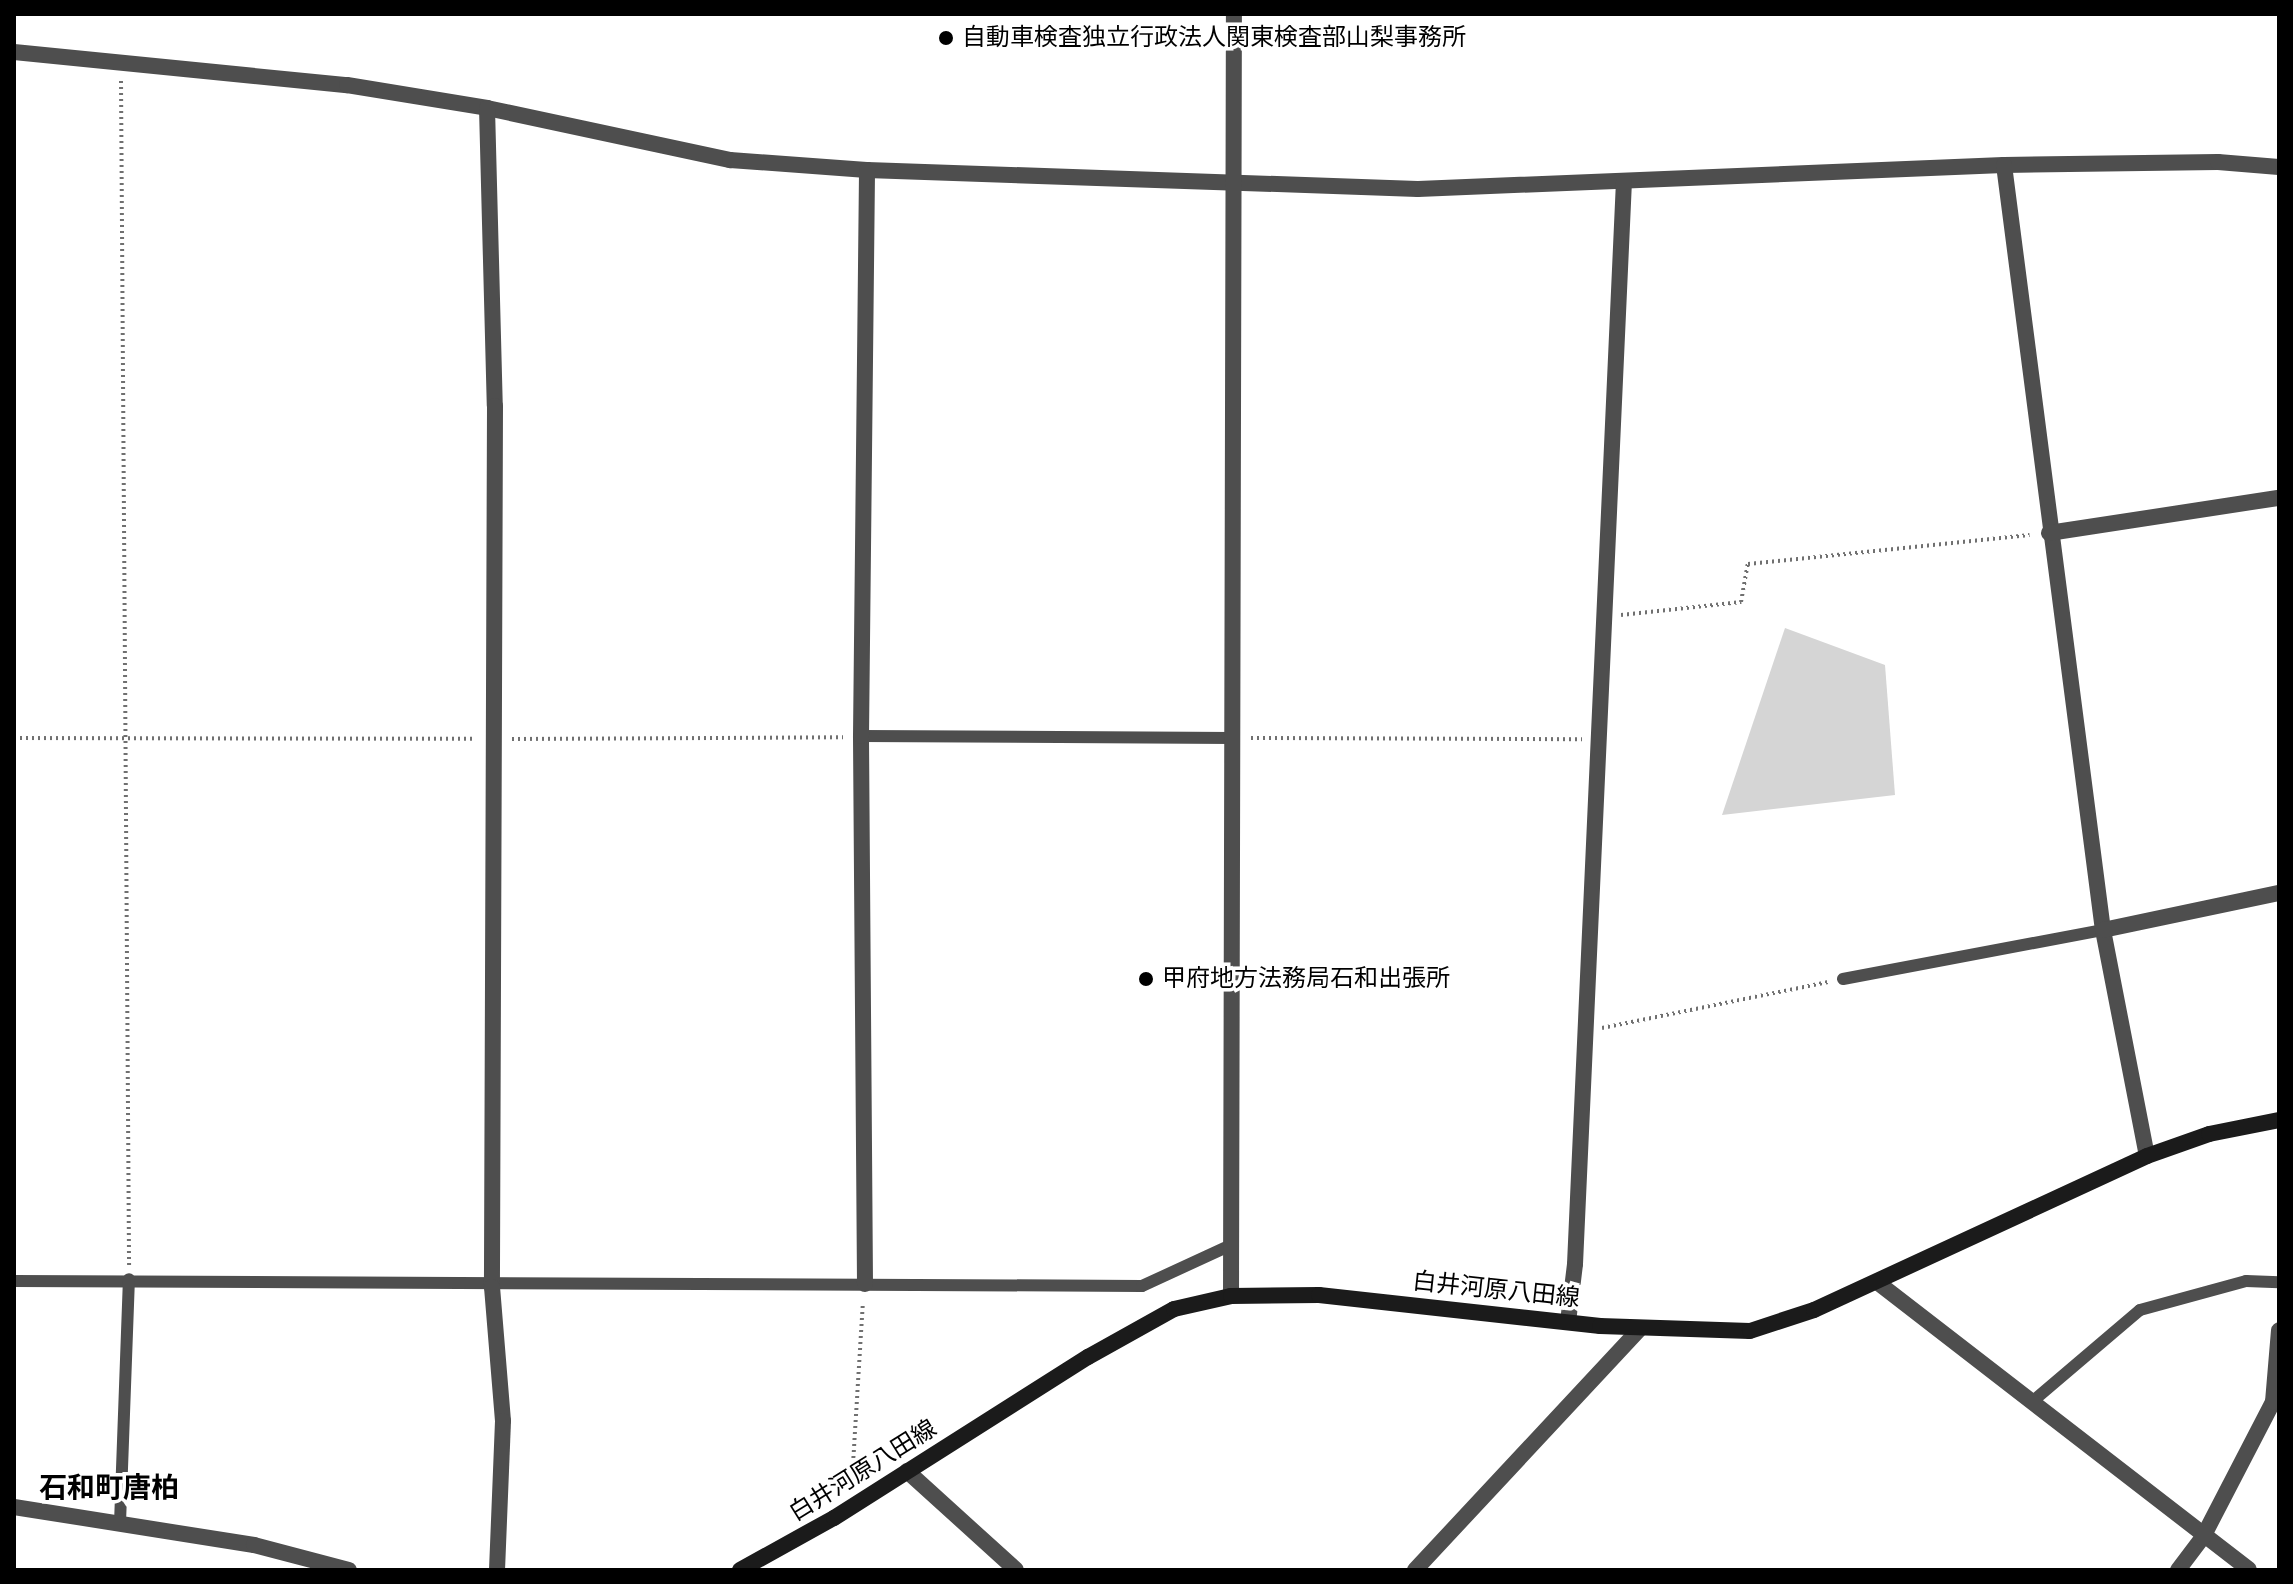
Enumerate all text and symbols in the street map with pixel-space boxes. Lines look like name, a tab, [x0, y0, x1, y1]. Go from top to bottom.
place label: 自動車検査独立行政法人関東検査部山梨事務所	[962, 24, 1466, 52]
marker: 自動車検査独立行政法人関東検査部山梨事務所	[937, 29, 955, 47]
place label: 甲府地方法務局石和出張所	[1162, 965, 1450, 993]
marker: 甲府地方法務局石和出張所	[1137, 970, 1155, 988]
street label: 白井河原八田線	[1411, 1267, 1581, 1313]
street label: 白井河原八田線	[784, 1414, 942, 1528]
district label: 石和町唐柏	[39, 1471, 179, 1505]

